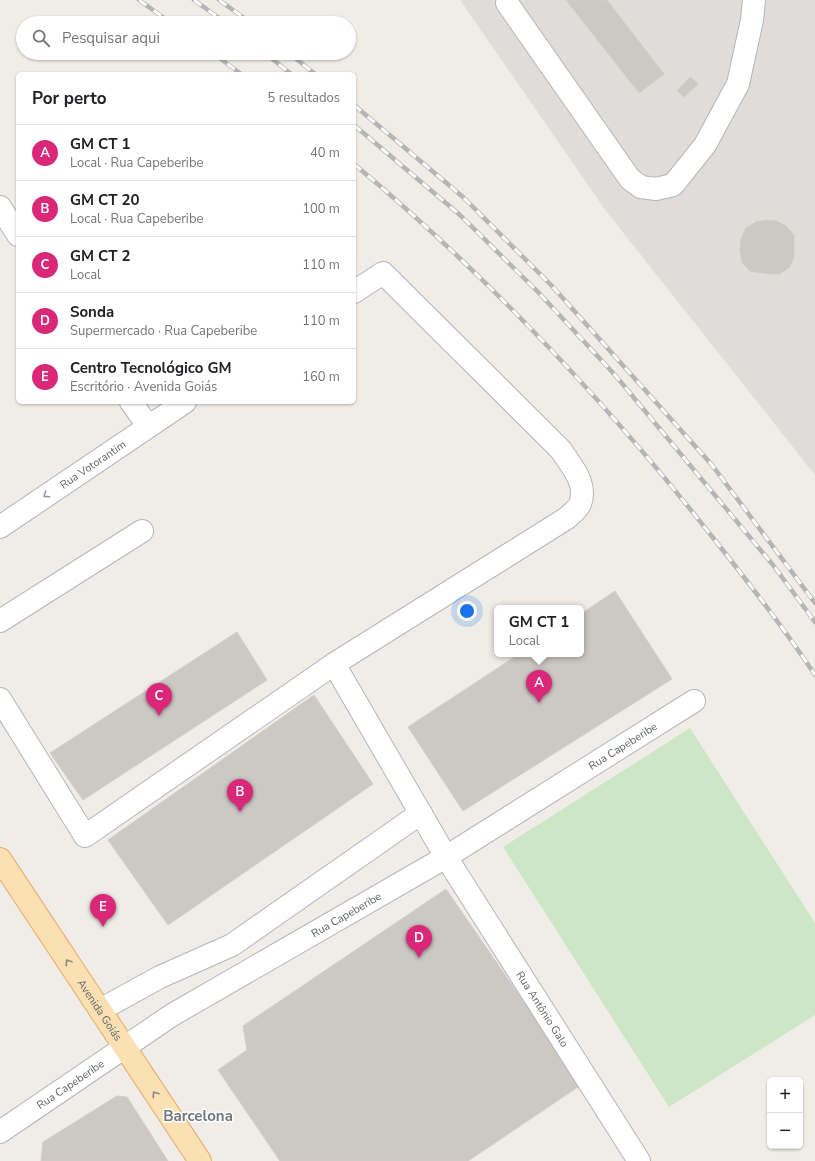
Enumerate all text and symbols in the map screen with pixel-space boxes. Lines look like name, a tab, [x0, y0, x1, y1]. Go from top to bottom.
search box	[16, 16, 356, 60]
icon: search	[30, 27, 52, 49]
text: Pesquisar aqui	[62, 28, 160, 48]
text: Por perto	[32, 87, 107, 110]
text: 5 resultados	[268, 89, 340, 107]
text: GM CT 1	[70, 134, 131, 154]
text: A	[40, 144, 50, 162]
text: 40 m	[310, 144, 340, 162]
text: Local · Rua Capeberibe	[70, 154, 203, 172]
text: GM CT 20	[70, 190, 140, 210]
text: B	[41, 200, 49, 218]
text: 100 m	[302, 200, 340, 218]
text: Local · Rua Capeberibe	[70, 210, 203, 228]
text: GM CT 2	[70, 246, 131, 266]
text: C	[41, 256, 49, 274]
text: 110 m	[302, 256, 340, 274]
text: Local	[70, 266, 101, 284]
text: Sonda	[70, 302, 114, 322]
text: D	[40, 312, 50, 330]
text: 110 m	[302, 312, 340, 330]
text: Supermercado · Rua Capeberibe	[70, 322, 257, 340]
text: Centro Tecnológico GM	[70, 358, 231, 378]
text: E	[41, 368, 49, 386]
text: 160 m	[302, 368, 340, 386]
text: Escritório · Avenida Goiás	[70, 378, 217, 396]
street label: Rua Votorantim	[57, 437, 129, 492]
one-way arrow	[44, 490, 51, 497]
your location	[457, 601, 477, 621]
popup	[494, 605, 584, 657]
text: GM CT 1	[509, 612, 569, 632]
text: Local	[509, 632, 540, 650]
pin: A	[526, 670, 552, 703]
pin: C	[146, 683, 172, 716]
street label: Rua Capeberibe	[585, 719, 660, 773]
pin: B	[227, 779, 253, 812]
street label: Rua Capeberibe	[308, 888, 384, 941]
pin: E	[90, 894, 116, 927]
pin: D	[406, 925, 432, 958]
one-way arrow	[65, 959, 73, 966]
street label: Rua Antônio Galo	[513, 968, 572, 1050]
street label: Avenida Goiás	[74, 976, 126, 1044]
street label: Rua Capeberibe	[34, 1056, 107, 1113]
map controls	[767, 1077, 803, 1149]
button: +	[767, 1077, 803, 1113]
one-way arrow	[153, 1091, 160, 1098]
district label: Barcelona	[163, 1106, 233, 1126]
button: −	[767, 1113, 803, 1149]

